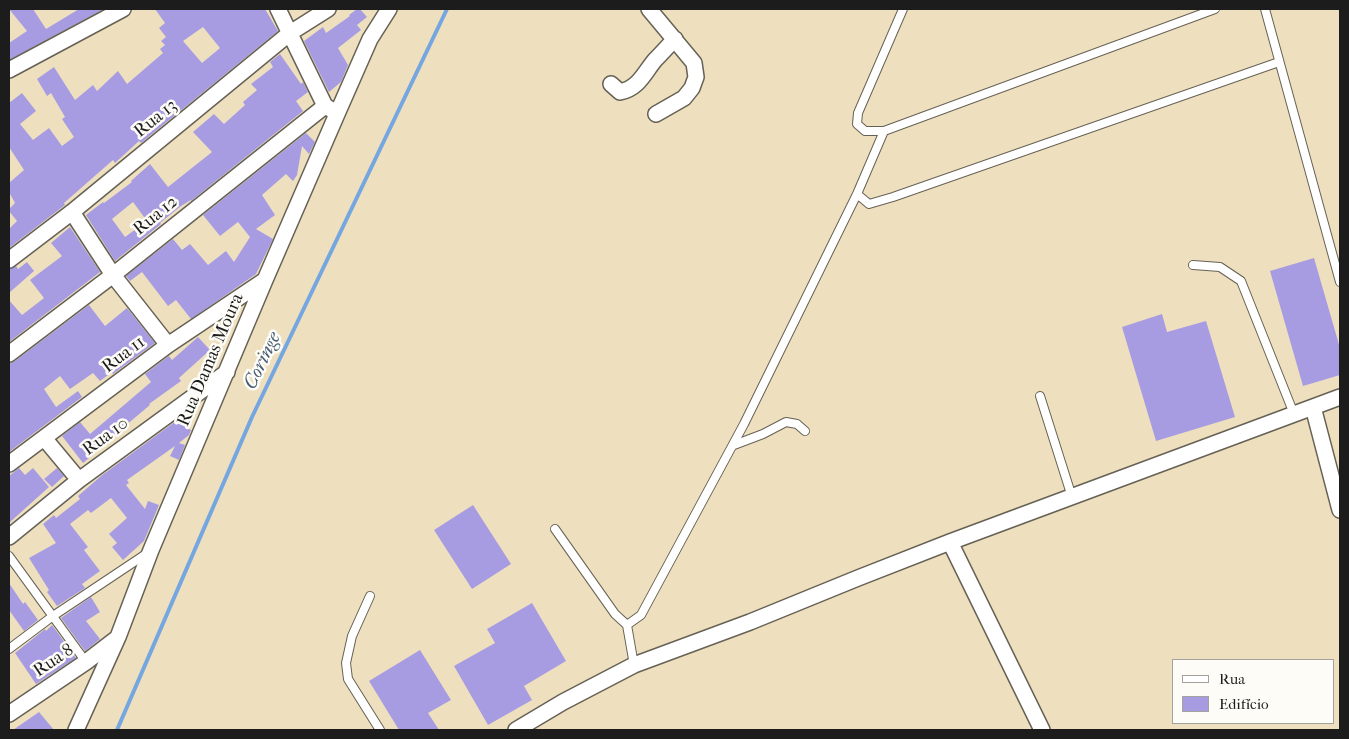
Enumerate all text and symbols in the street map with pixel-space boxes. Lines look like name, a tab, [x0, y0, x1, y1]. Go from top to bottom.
street label: Rua 13	[130, 95, 182, 143]
street label: Rua 12	[129, 192, 183, 240]
street label: Rua Damas Moura	[173, 290, 249, 430]
water label: Coringe	[240, 329, 286, 393]
street label: Rua 11	[98, 332, 150, 378]
street label: Rua 10	[79, 413, 133, 461]
street label: Rua 8	[30, 640, 78, 682]
legend	[1172, 659, 1334, 724]
text: Rua	[1219, 670, 1245, 688]
text: Edifício	[1219, 695, 1269, 713]

